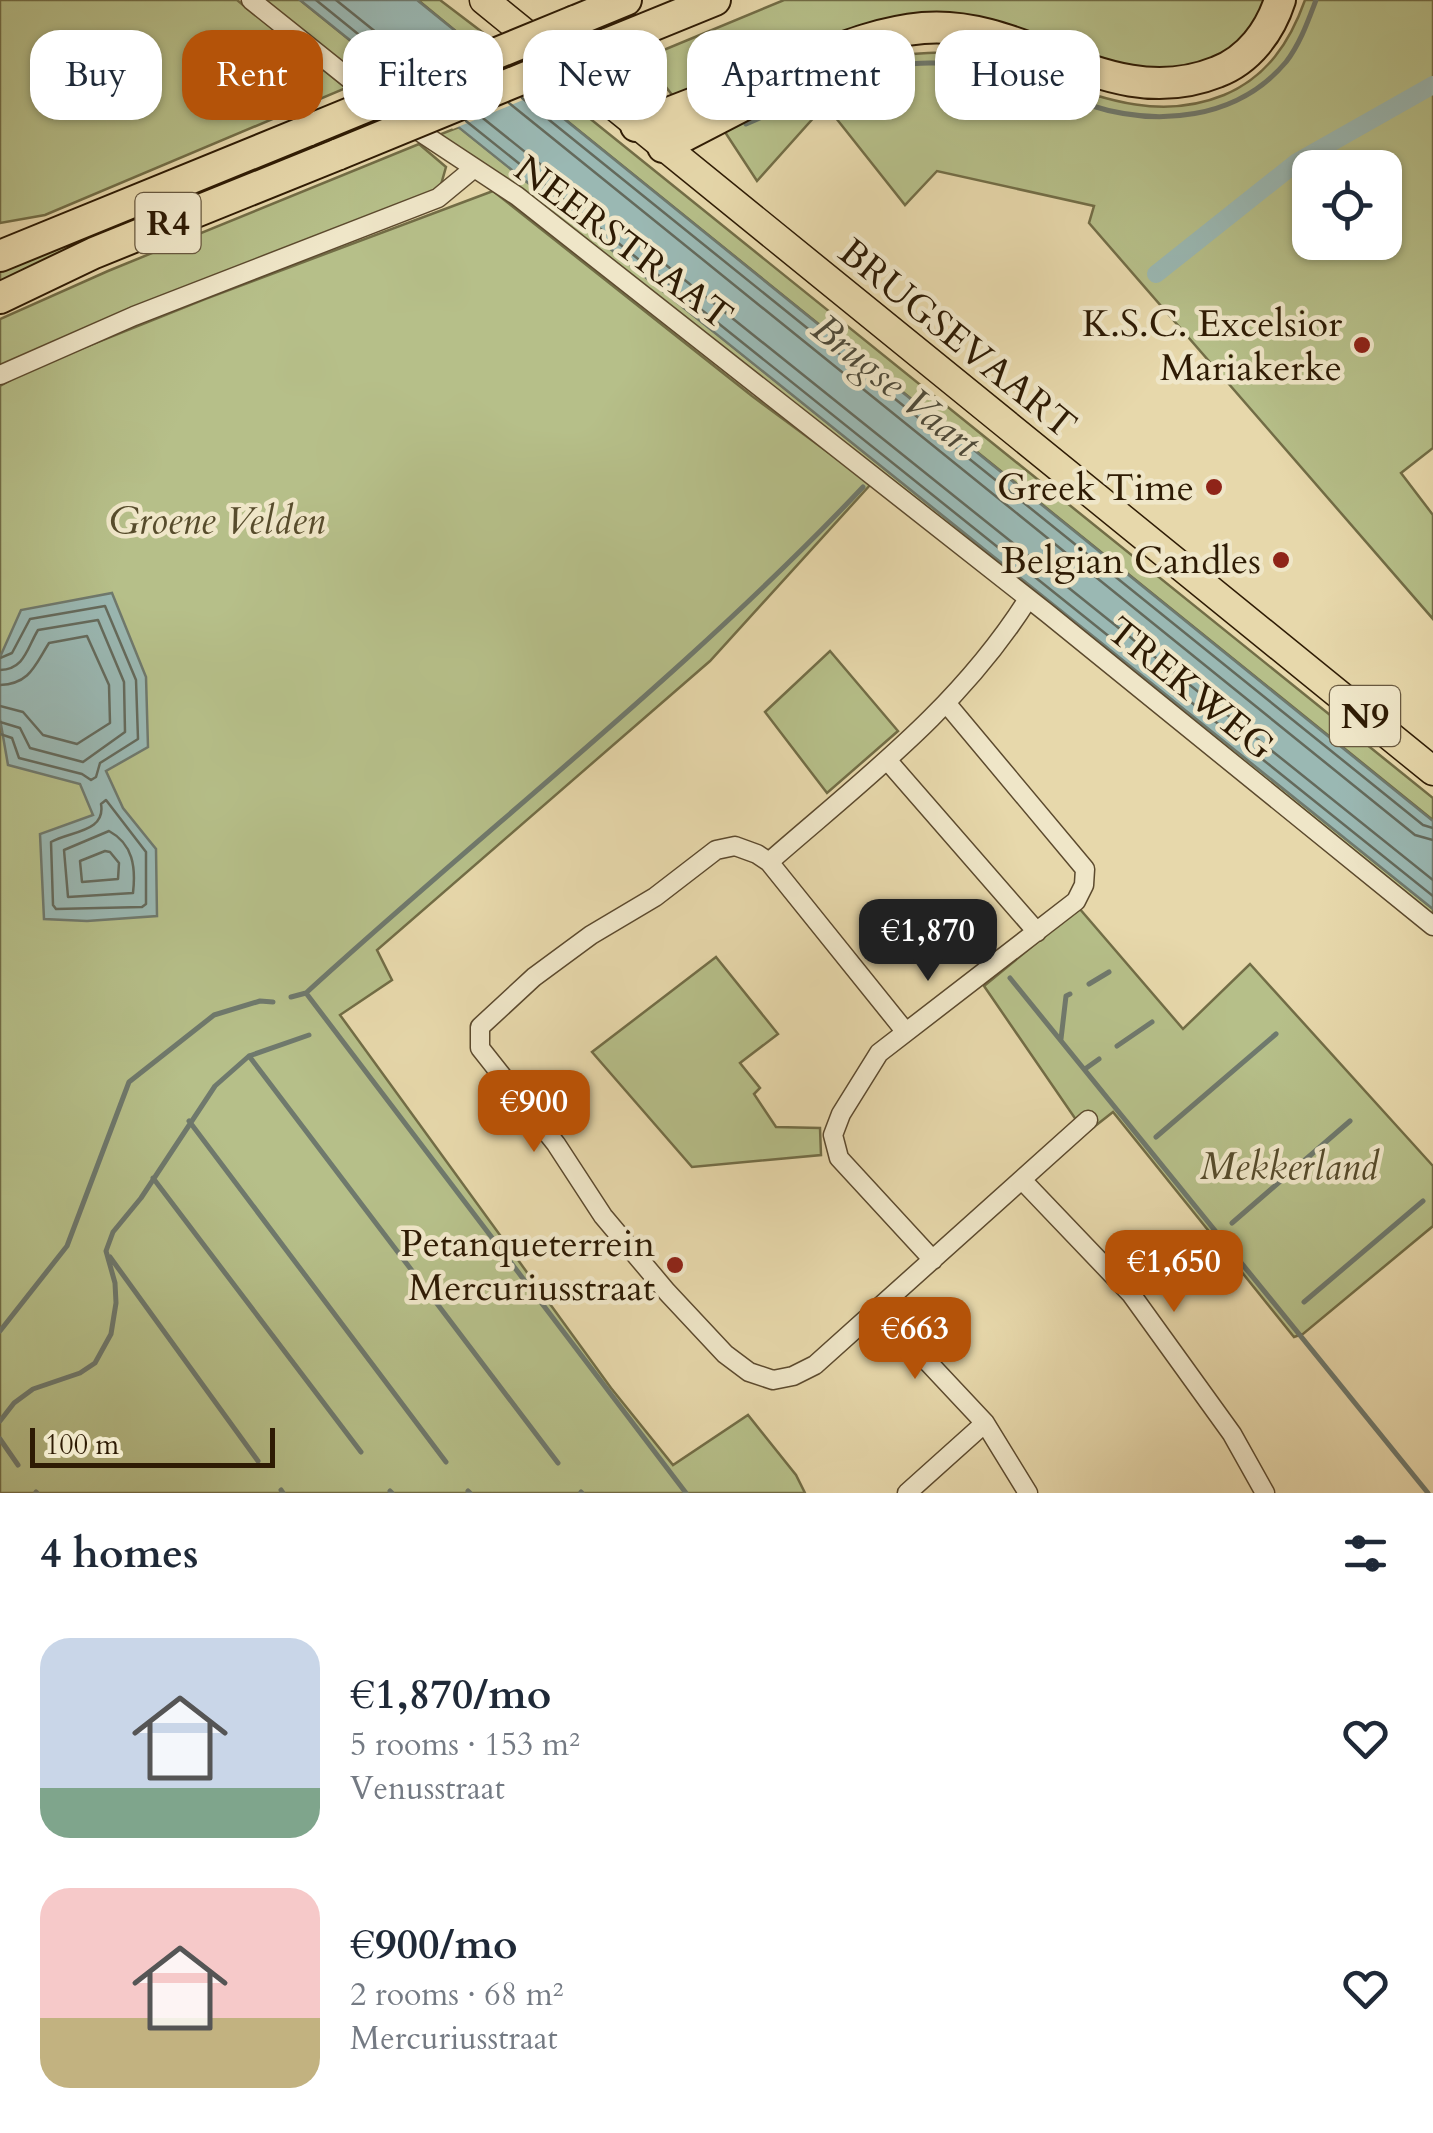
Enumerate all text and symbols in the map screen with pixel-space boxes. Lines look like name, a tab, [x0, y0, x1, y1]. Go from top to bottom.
chip: Buy	[30, 30, 162, 120]
chip: Rent	[182, 30, 323, 120]
chip: Filters	[343, 30, 503, 120]
chip: New	[523, 30, 667, 120]
chip: Apartment	[687, 30, 915, 120]
chip: House	[935, 30, 1100, 120]
street label: NEERSTRAAT	[504, 144, 743, 342]
map controls	[1292, 150, 1402, 260]
button: locate	[1292, 150, 1402, 260]
road number: R4	[136, 193, 200, 253]
street label: BRUGSEVAART	[828, 227, 1087, 451]
place label: K.S.C. Excelsior Mariakerke	[1082, 298, 1342, 394]
water label: Brugse Vaart	[800, 302, 992, 472]
marker: K.S.C. Excelsior Mariakerke	[1351, 334, 1373, 356]
place label: Greek Time	[997, 462, 1194, 514]
marker: Greek Time	[1203, 476, 1225, 498]
park label: Groene Velden	[109, 495, 326, 547]
place label: Belgian Candles	[1001, 535, 1261, 587]
marker: Belgian Candles	[1270, 549, 1292, 571]
street label: TREKWEG	[1096, 605, 1285, 772]
road number: N9	[1330, 686, 1400, 746]
pin: €1,870	[847, 899, 1009, 984]
text: €1,870	[881, 909, 975, 953]
pin: €900	[475, 1070, 593, 1155]
text: €900	[500, 1080, 568, 1124]
park label: Mekkerland	[1200, 1141, 1380, 1193]
place label: Petanqueterrein Mercuriusstraat	[400, 1218, 655, 1314]
pin: €1,650	[1093, 1230, 1255, 1315]
text: €1,650	[1127, 1240, 1221, 1284]
marker: Petanqueterrein Mercuriusstraat	[664, 1254, 686, 1276]
pin: €663	[856, 1297, 974, 1382]
text: €663	[881, 1307, 949, 1351]
scale bar	[30, 1423, 275, 1468]
text: 100 m	[45, 1426, 119, 1464]
text: 4 homes	[40, 1525, 198, 1582]
icon: filters	[1338, 1526, 1393, 1581]
text: €1,870/mo	[350, 1666, 551, 1723]
icon: home	[120, 1678, 240, 1798]
icon: heart	[1338, 1711, 1393, 1766]
text: 5 rooms · 153 m²	[350, 1723, 580, 1767]
text: Venusstraat	[350, 1767, 505, 1811]
text: €900/mo	[350, 1916, 518, 1973]
icon: home	[120, 1928, 240, 2048]
icon: heart	[1338, 1961, 1393, 2016]
text: 2 rooms · 68 m²	[350, 1973, 563, 2017]
text: Mercuriusstraat	[350, 2017, 558, 2061]

